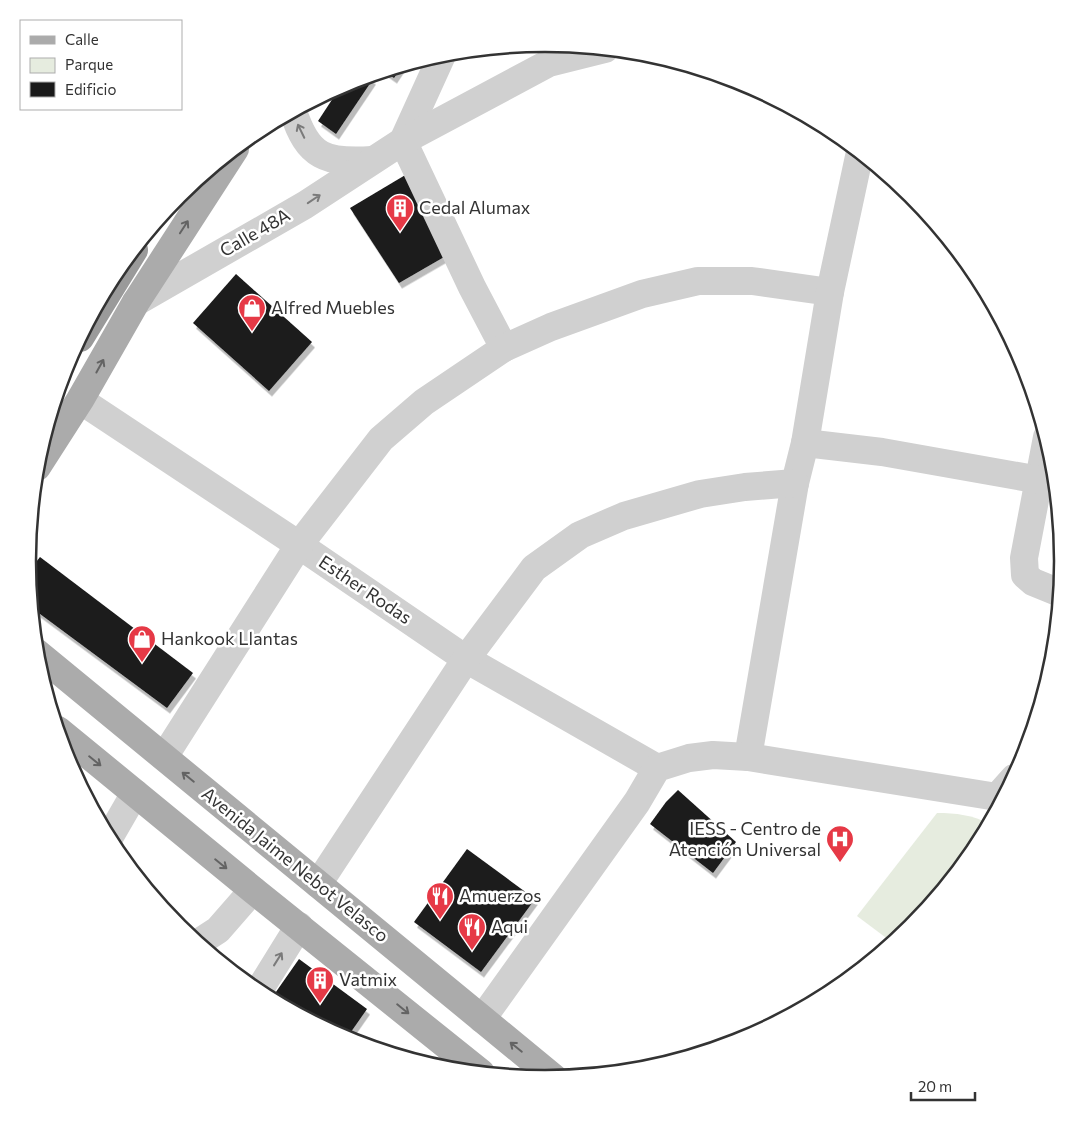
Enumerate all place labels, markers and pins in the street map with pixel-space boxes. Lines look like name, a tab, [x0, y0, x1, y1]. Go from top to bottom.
building icon: Cedal Alumax	[385, 193, 415, 232]
place label: Cedal Alumax	[419, 196, 531, 218]
shop icon: Alfred Muebles	[237, 293, 267, 332]
place label: Alfred Muebles	[271, 296, 395, 318]
shop icon: Hankook Llantas	[127, 624, 157, 663]
place label: Hankook Llantas	[161, 627, 298, 649]
place label: IESS - Centro de Atención Universal	[669, 817, 821, 860]
hospital icon: IESS - Centro de Atención Universal	[825, 824, 855, 863]
restaurant icon: Amuerzos	[425, 881, 455, 920]
place label: Amuerzos	[459, 884, 542, 906]
restaurant icon: Aqui	[457, 912, 487, 951]
place label: Aqui	[491, 915, 528, 937]
building icon: Vatmix	[305, 965, 335, 1004]
place label: Vatmix	[339, 968, 398, 990]

